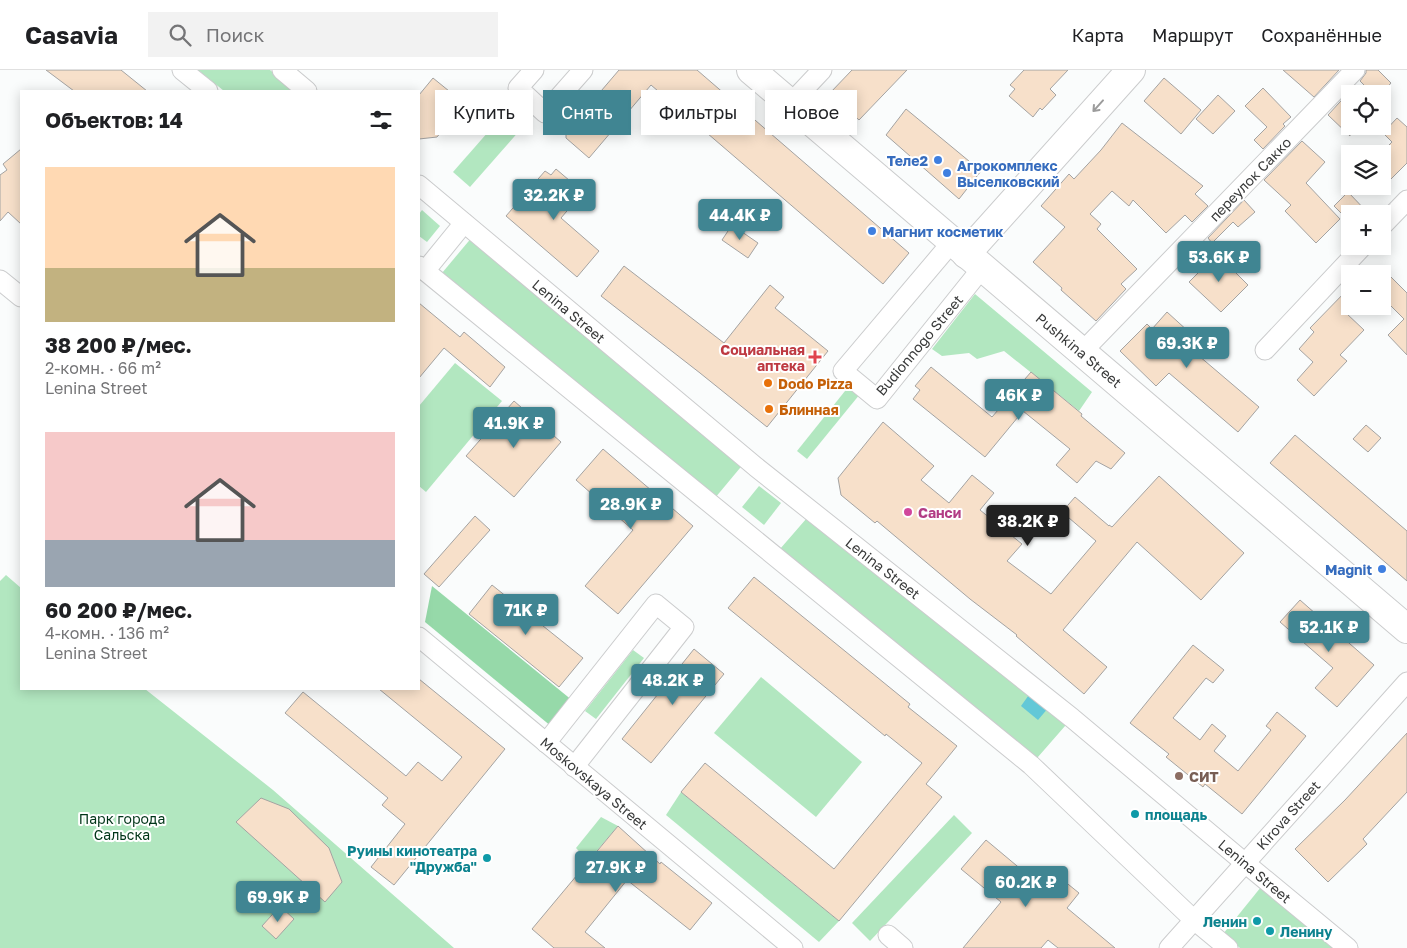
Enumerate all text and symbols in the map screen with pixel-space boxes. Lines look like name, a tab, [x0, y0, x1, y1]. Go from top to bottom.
search box	[148, 12, 498, 57]
text: Casavia	[25, 20, 118, 49]
icon: search	[166, 21, 194, 49]
text: Поиск	[206, 23, 264, 46]
text: Карта	[1072, 24, 1124, 46]
text: Маршрут	[1152, 24, 1233, 46]
text: Сохранённые	[1261, 24, 1382, 46]
map controls	[1341, 85, 1391, 315]
button: locate	[1341, 85, 1391, 135]
chip: Купить	[435, 90, 533, 135]
chip: Снять	[543, 90, 631, 135]
chip: Фильтры	[641, 90, 755, 135]
chip: Новое	[765, 90, 857, 135]
one-way arrow	[1092, 100, 1104, 113]
icon: filters	[367, 106, 395, 134]
text: Объектов: 14	[45, 107, 183, 133]
street label: переулок Сакко	[1206, 133, 1294, 225]
button: layers	[1341, 145, 1391, 195]
place label: Теле2	[887, 152, 928, 169]
marker: Теле2	[932, 154, 944, 166]
place label: Агрокомплекс Выселковский	[957, 157, 1060, 190]
marker: Агрокомплекс Выселковский	[941, 167, 953, 179]
pin: 32.2K ₽	[508, 178, 600, 221]
text: 32.2K ₽	[524, 185, 584, 205]
pin: 44.4K ₽	[694, 198, 786, 241]
icon: home	[175, 200, 265, 290]
text: 44.4K ₽	[709, 205, 771, 225]
button: +	[1341, 205, 1391, 255]
place label: Магнит косметик	[882, 223, 1003, 240]
marker: Магнит косметик	[866, 225, 878, 237]
pin: 53.6K ₽	[1173, 240, 1265, 283]
text: 53.6K ₽	[1188, 247, 1250, 267]
button: −	[1341, 265, 1391, 315]
street label: Lenina Street	[529, 276, 609, 346]
street label: Budionnogo Street	[872, 291, 966, 399]
street label: Pushkina Street	[1033, 309, 1125, 391]
pin: 69.3K ₽	[1141, 326, 1233, 369]
text: 38 200 ₽/мес.	[45, 332, 192, 358]
text: 69.3K ₽	[1156, 333, 1218, 353]
place label: Социальная аптека	[720, 341, 805, 374]
marker: Социальная аптека	[809, 351, 821, 363]
text: 2-комн. · 66 m²	[45, 358, 161, 378]
place label: Dodo Pizza	[778, 375, 853, 392]
marker: Dodo Pizza	[762, 377, 774, 389]
text: Lenina Street	[45, 378, 148, 398]
pin: 46K ₽	[984, 378, 1054, 421]
text: 46K ₽	[996, 385, 1042, 405]
place label: Блинная	[779, 401, 839, 418]
marker: Блинная	[763, 403, 775, 415]
pin: 41.9K ₽	[468, 406, 560, 449]
text: 41.9K ₽	[484, 413, 544, 433]
icon: home	[175, 465, 265, 555]
pin: 28.9K ₽	[585, 488, 677, 530]
text: 28.9K ₽	[600, 494, 662, 514]
place label: Санси	[918, 504, 961, 521]
pin: 38.2K ₽	[982, 504, 1074, 547]
marker: Санси	[902, 506, 914, 518]
text: 38.2K ₽	[997, 511, 1059, 531]
street label: Lenina Street	[842, 534, 924, 602]
place label: Magnit	[1325, 561, 1372, 578]
marker: Magnit	[1376, 563, 1388, 575]
pin: 71K ₽	[491, 594, 561, 636]
text: 60 200 ₽/мес.	[45, 597, 193, 623]
text: 71K ₽	[504, 600, 548, 620]
pin: 52.1K ₽	[1283, 610, 1375, 653]
text: 52.1K ₽	[1299, 617, 1359, 637]
text: 4-комн. · 136 m²	[45, 623, 169, 643]
text: Lenina Street	[45, 643, 148, 663]
pin: 48.2K ₽	[627, 664, 719, 706]
text: 48.2K ₽	[642, 670, 704, 690]
street label: Moskovskaya Street	[537, 733, 651, 833]
place label: СИТ	[1189, 768, 1219, 785]
marker: СИТ	[1173, 770, 1185, 782]
street label: Kirova Street	[1253, 777, 1323, 853]
place label: площадь	[1145, 806, 1207, 823]
marker: площадь	[1129, 808, 1141, 820]
park label: Парк города Сальска	[79, 810, 165, 843]
street label: Lenina Street	[1215, 836, 1295, 906]
place label: Руины кинотеатра "Дружба"	[347, 842, 477, 875]
pin: 27.9K ₽	[570, 850, 662, 893]
marker: Руины кинотеатра "Дружба"	[481, 852, 493, 864]
text: 27.9K ₽	[586, 857, 646, 877]
pin: 60.2K ₽	[980, 866, 1072, 908]
text: 60.2K ₽	[995, 872, 1057, 892]
pin: 69.9K ₽	[232, 880, 324, 923]
text: 69.9K ₽	[247, 887, 309, 907]
place label: Ленин	[1203, 913, 1247, 930]
marker: Ленин	[1251, 915, 1263, 927]
place label: Ленину	[1280, 923, 1333, 940]
marker: Ленину	[1264, 925, 1276, 937]

